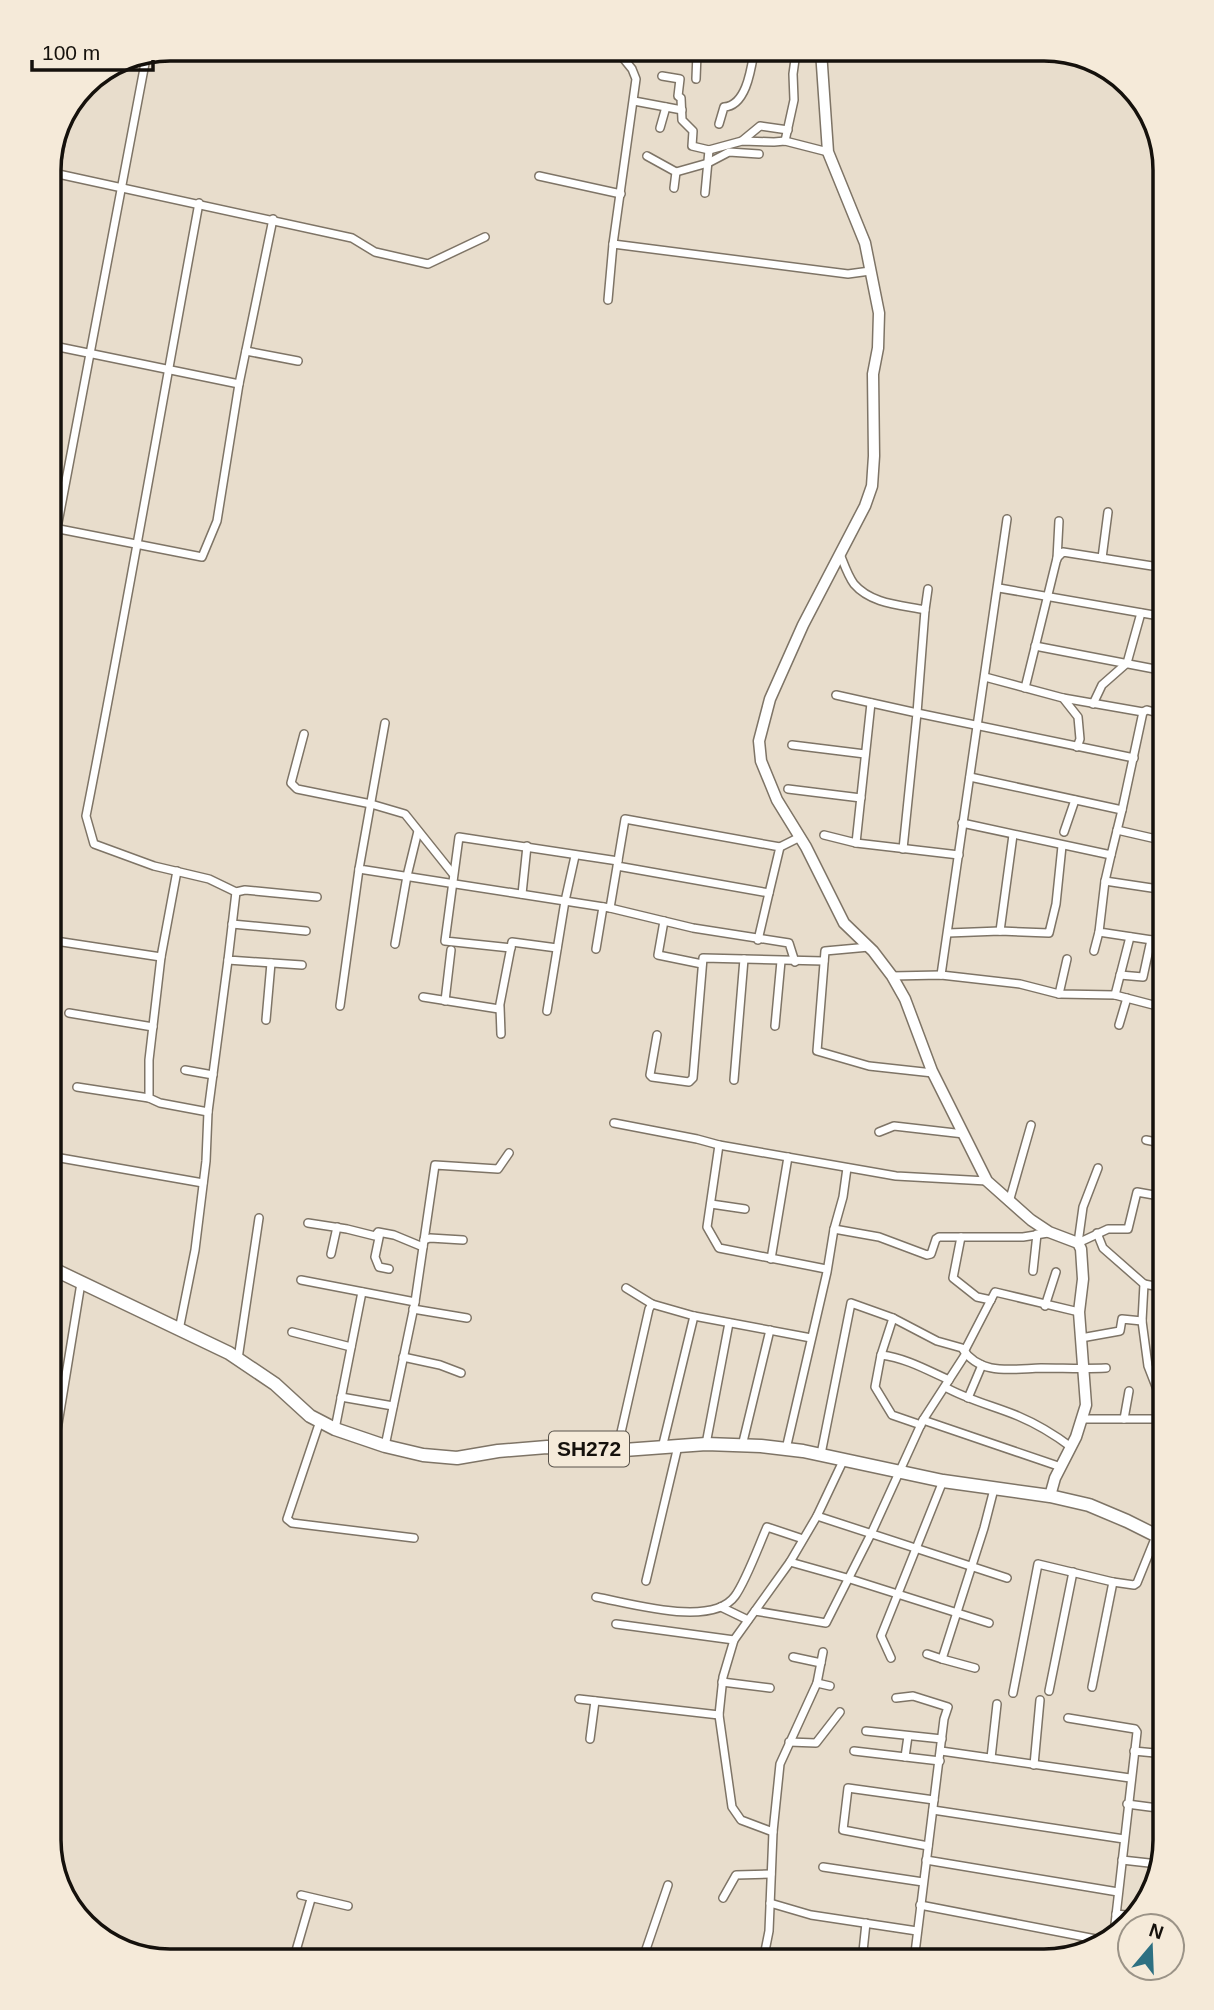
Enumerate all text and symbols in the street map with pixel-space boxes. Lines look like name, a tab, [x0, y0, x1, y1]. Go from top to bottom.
scale bar	[32, 28, 152, 72]
text: 100 m	[42, 41, 100, 64]
road number: SH272	[549, 1432, 629, 1466]
north arrow	[1116, 1912, 1186, 1982]
text: N	[1146, 1919, 1166, 1944]

